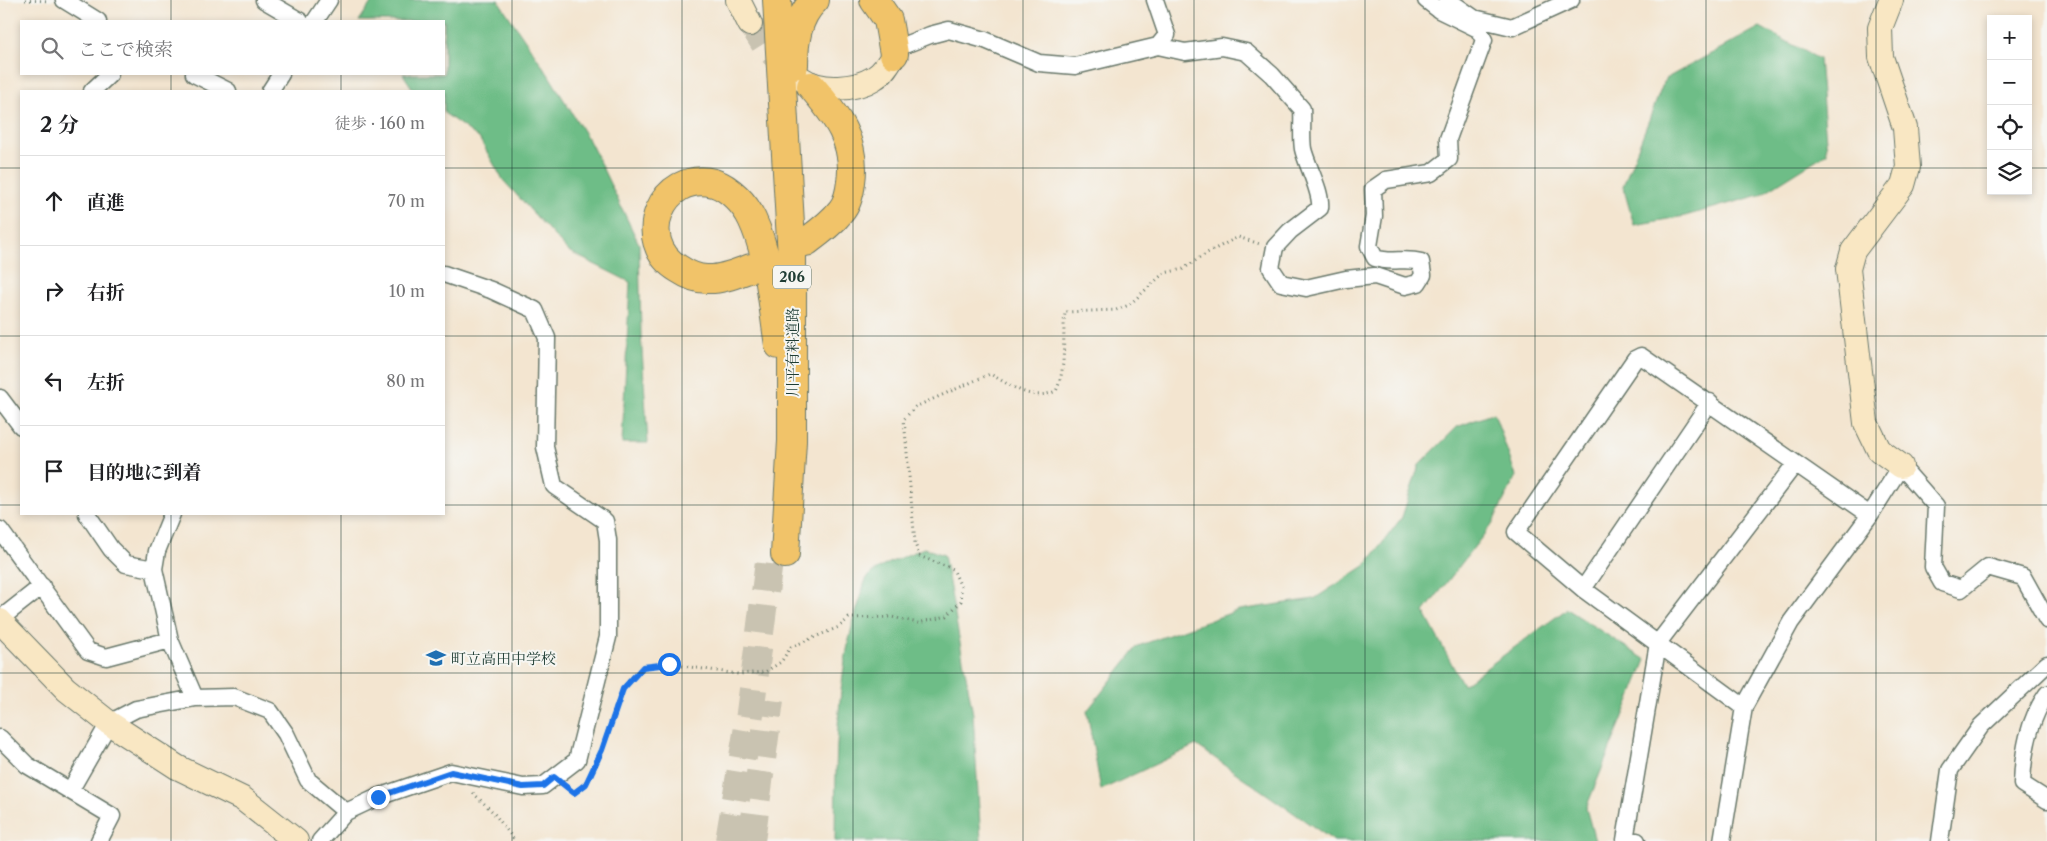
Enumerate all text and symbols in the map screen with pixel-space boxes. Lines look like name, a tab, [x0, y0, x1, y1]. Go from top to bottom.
map controls	[1987, 15, 2032, 195]
button: +	[1987, 15, 2032, 60]
search box	[20, 20, 445, 75]
icon: search	[38, 34, 66, 62]
text: ここで検索	[78, 38, 173, 61]
button: −	[1987, 60, 2032, 105]
button: locate	[1987, 105, 2032, 150]
text: 2 分	[40, 112, 79, 137]
text: 徒歩 · 160 m	[335, 113, 425, 133]
button: layers	[1987, 150, 2032, 195]
icon: ahead	[40, 187, 68, 215]
text: 直進	[87, 191, 125, 214]
text: 70 m	[388, 191, 425, 211]
road number: 206	[773, 266, 811, 288]
icon: right	[40, 277, 68, 305]
text: 右折	[87, 281, 125, 304]
text: 10 m	[389, 281, 425, 301]
street label: 川平有料道路	[783, 307, 802, 397]
icon: left	[40, 367, 68, 395]
text: 左折	[87, 371, 125, 394]
text: 80 m	[386, 371, 425, 391]
icon: arrive	[40, 457, 68, 485]
text: 目的地に到着	[87, 461, 201, 484]
school or university icon: 町立高田中学校	[425, 647, 447, 669]
place label: 町立高田中学校	[451, 649, 556, 668]
route start	[658, 653, 681, 676]
route end	[367, 786, 390, 809]

